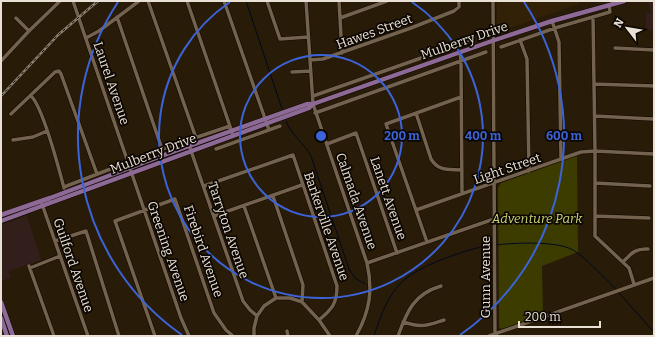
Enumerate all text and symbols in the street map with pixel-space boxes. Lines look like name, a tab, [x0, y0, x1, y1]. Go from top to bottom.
north arrow	[607, 8, 647, 48]
street label: Hawes Street	[334, 11, 414, 52]
text: N	[611, 16, 627, 30]
street label: Mulberry Drive	[419, 19, 510, 62]
street label: Laurel Avenue	[90, 40, 133, 127]
centre of rings	[314, 129, 328, 143]
text: 200 m	[384, 129, 420, 143]
text: 400 m	[465, 129, 502, 143]
text: 600 m	[546, 129, 583, 143]
street label: Mulberry Drive	[108, 130, 198, 177]
street label: Light Street	[472, 150, 543, 187]
street label: Calmada Avenue	[333, 151, 380, 252]
street label: Lanett Avenue	[367, 155, 410, 242]
street label: Barkerville Avenue	[301, 170, 352, 283]
street label: Tarryton Avenue	[205, 180, 252, 280]
street label: Greening Avenue	[144, 199, 193, 303]
street label: Firebird Avenue	[181, 203, 226, 299]
park label: Adventure Park	[491, 211, 583, 226]
street label: Guilford Avenue	[50, 216, 97, 314]
street label: Gunn Avenue	[478, 236, 493, 318]
scale bar	[519, 303, 600, 329]
text: 200 m	[525, 310, 561, 324]

